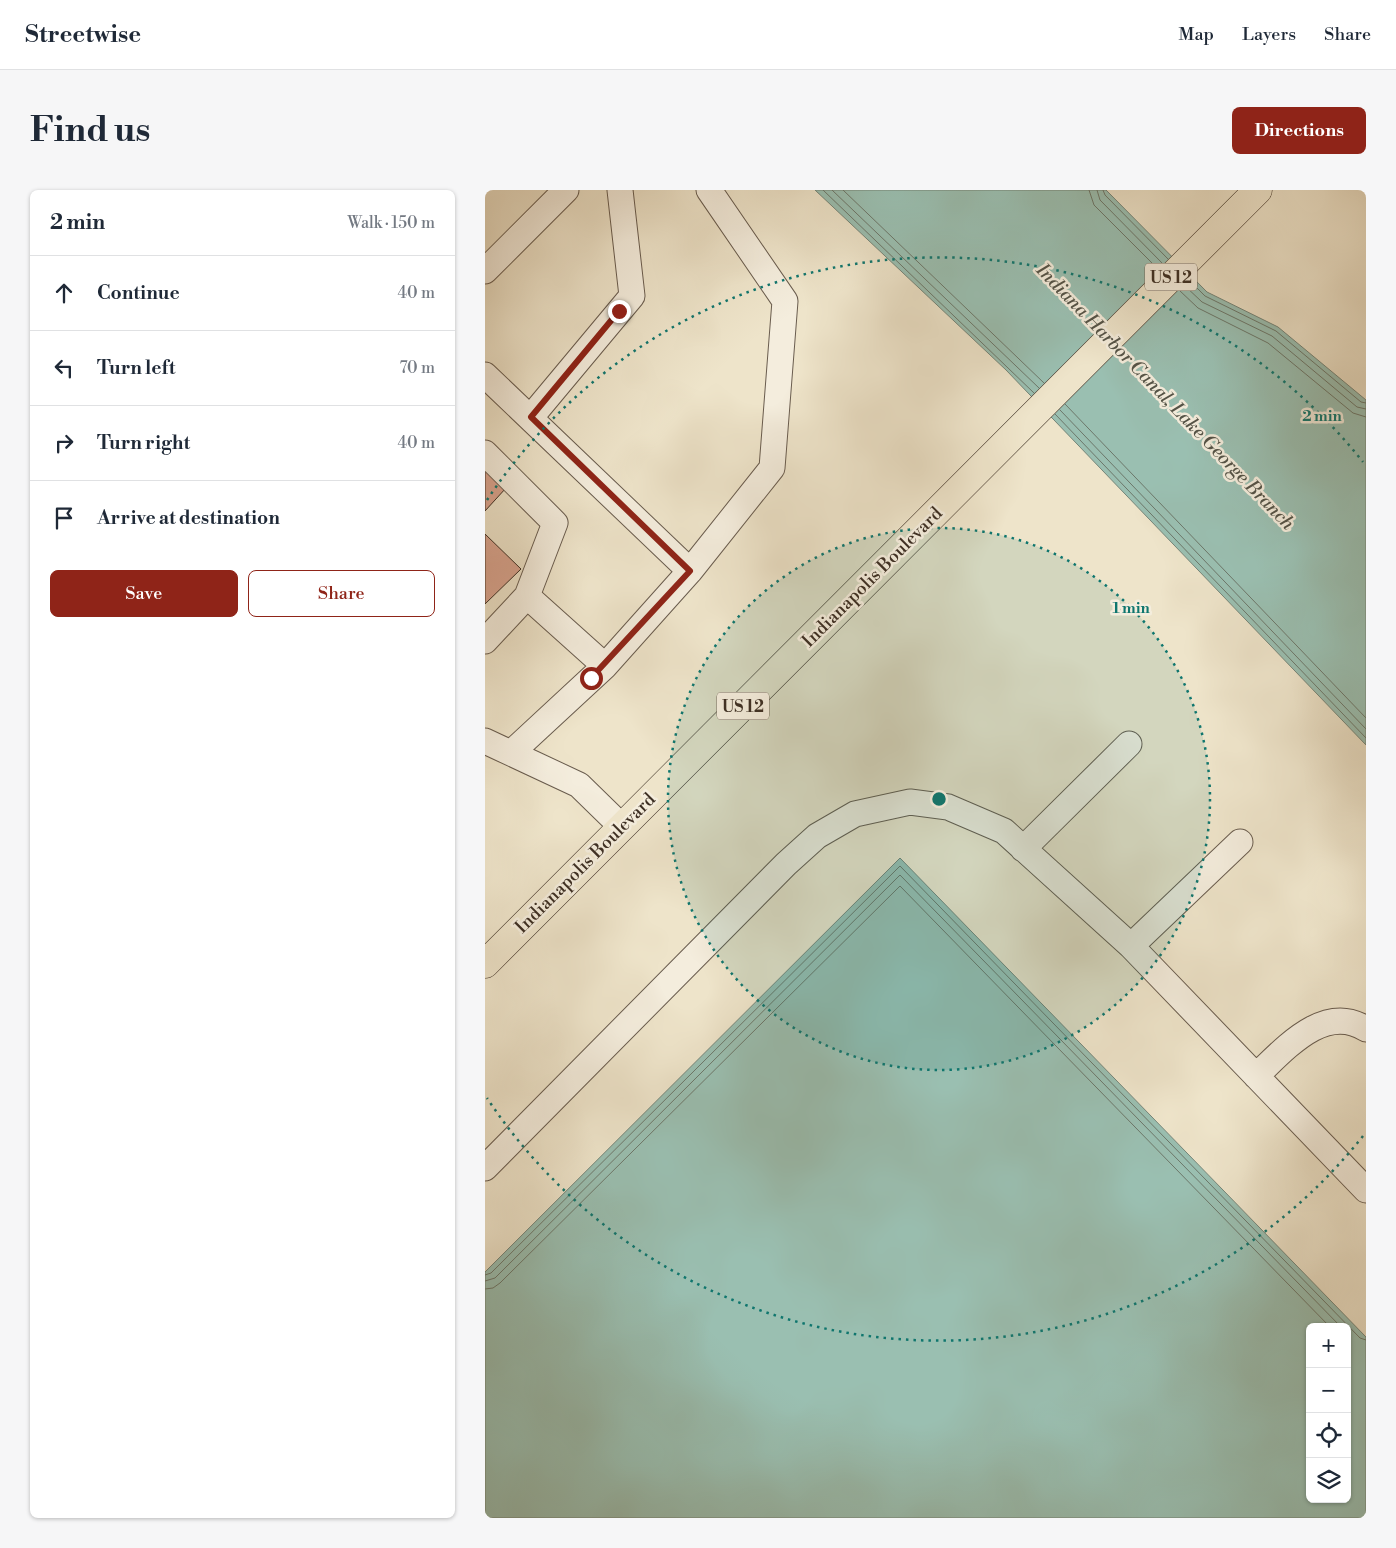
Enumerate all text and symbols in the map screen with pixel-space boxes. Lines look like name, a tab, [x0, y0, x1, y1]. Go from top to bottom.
text: Streetwise	[25, 20, 141, 50]
text: Map	[1179, 23, 1214, 46]
text: Layers	[1242, 23, 1296, 46]
text: Share	[1324, 23, 1371, 46]
button: Directions	[1232, 107, 1366, 154]
text: Find us	[30, 109, 150, 152]
text: 2 min	[50, 210, 105, 236]
text: Walk · 150 m	[347, 213, 435, 233]
water label: Indiana Harbor Canal, Lake George Branch	[1030, 258, 1300, 535]
road number: US 12	[1145, 264, 1197, 290]
icon: ahead	[50, 279, 78, 307]
text: Continue	[97, 281, 180, 305]
text: 40 m	[398, 283, 435, 303]
route end	[608, 300, 631, 323]
icon: left	[50, 354, 78, 382]
text: Turn left	[97, 356, 176, 380]
text: 70 m	[399, 358, 435, 378]
text: 2 min	[1302, 407, 1342, 426]
icon: right	[50, 429, 78, 457]
text: Turn right	[97, 431, 190, 455]
text: 40 m	[398, 433, 435, 453]
street label: Indianapolis Boulevard	[797, 502, 948, 652]
icon: arrive	[50, 504, 78, 532]
text: Arrive at destination	[97, 506, 280, 530]
button: Save	[50, 570, 238, 617]
button: Share	[248, 570, 435, 617]
text: 1 min	[1112, 599, 1150, 618]
route start	[580, 667, 603, 690]
road number: US 12	[717, 692, 769, 720]
street label: Indianapolis Boulevard	[510, 788, 661, 938]
centre of rings	[930, 790, 948, 808]
map controls	[1306, 1323, 1351, 1503]
button: +	[1306, 1323, 1351, 1368]
button: −	[1306, 1368, 1351, 1413]
button: locate	[1306, 1413, 1351, 1458]
button: layers	[1306, 1458, 1351, 1503]

